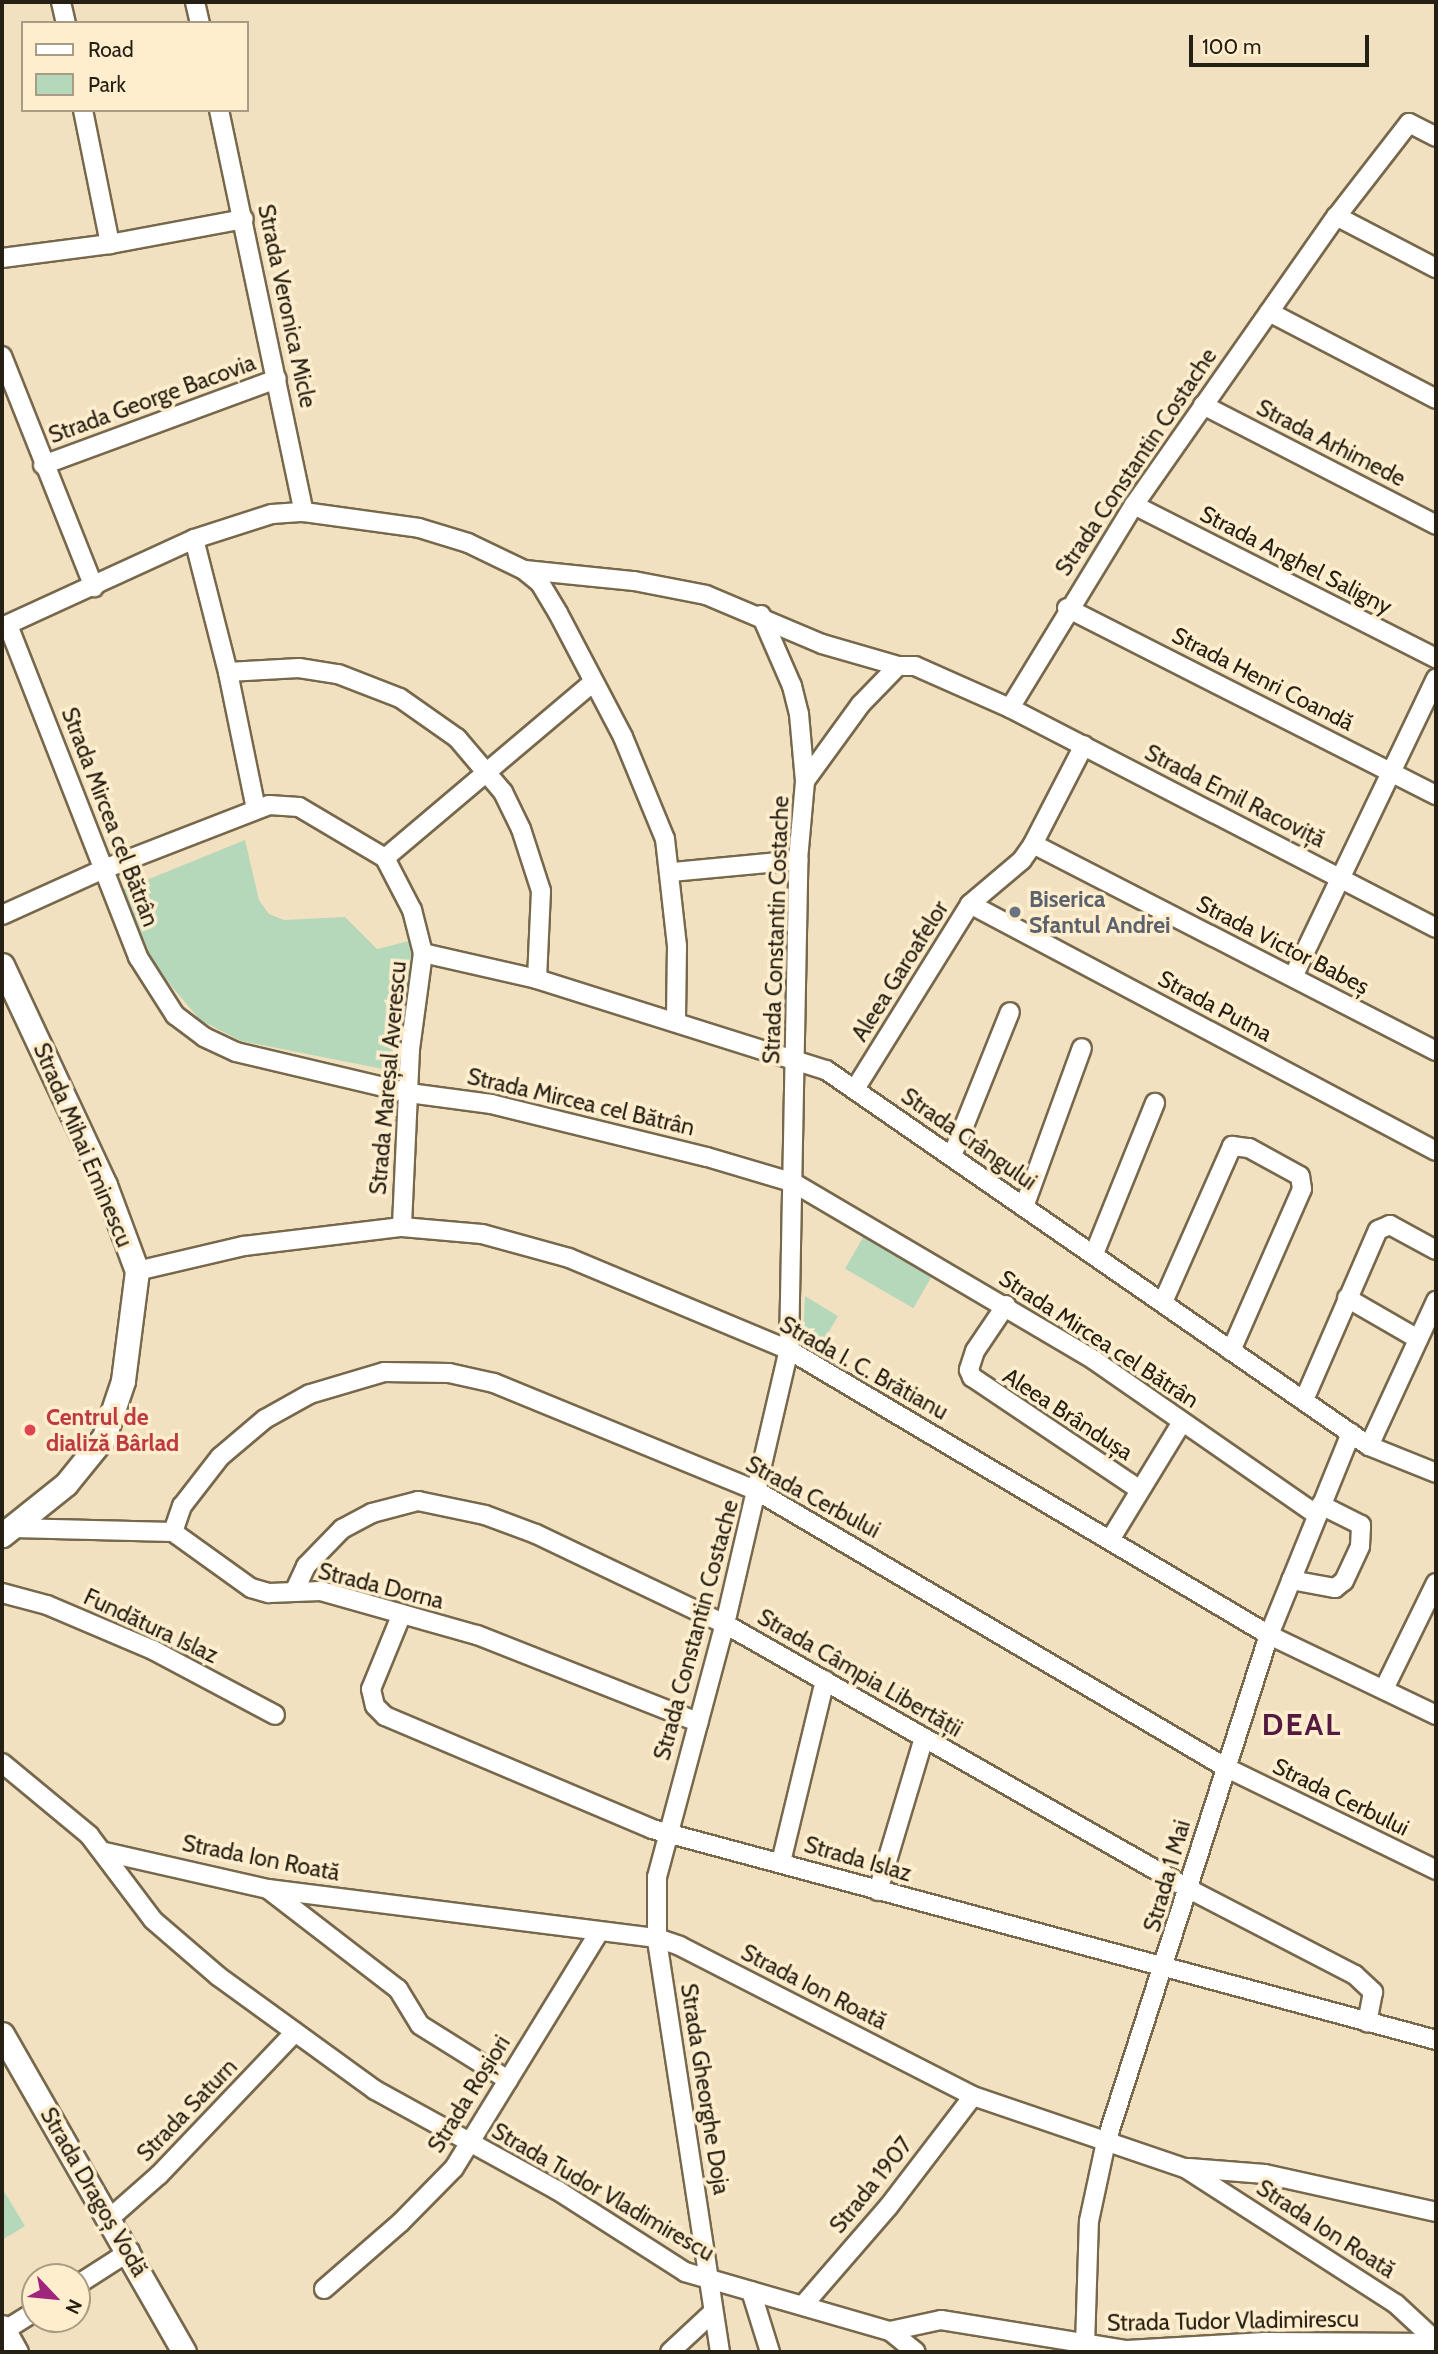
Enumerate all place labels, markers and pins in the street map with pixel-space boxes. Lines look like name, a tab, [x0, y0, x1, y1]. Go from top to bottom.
place label: Biserica Sfantul Andrei	[1029, 885, 1171, 939]
marker: Biserica Sfantul Andrei	[1007, 904, 1023, 920]
place label: Centrul de dializă Bârlad	[46, 1403, 179, 1457]
marker: Centrul de dializă Bârlad	[20, 1420, 40, 1440]

